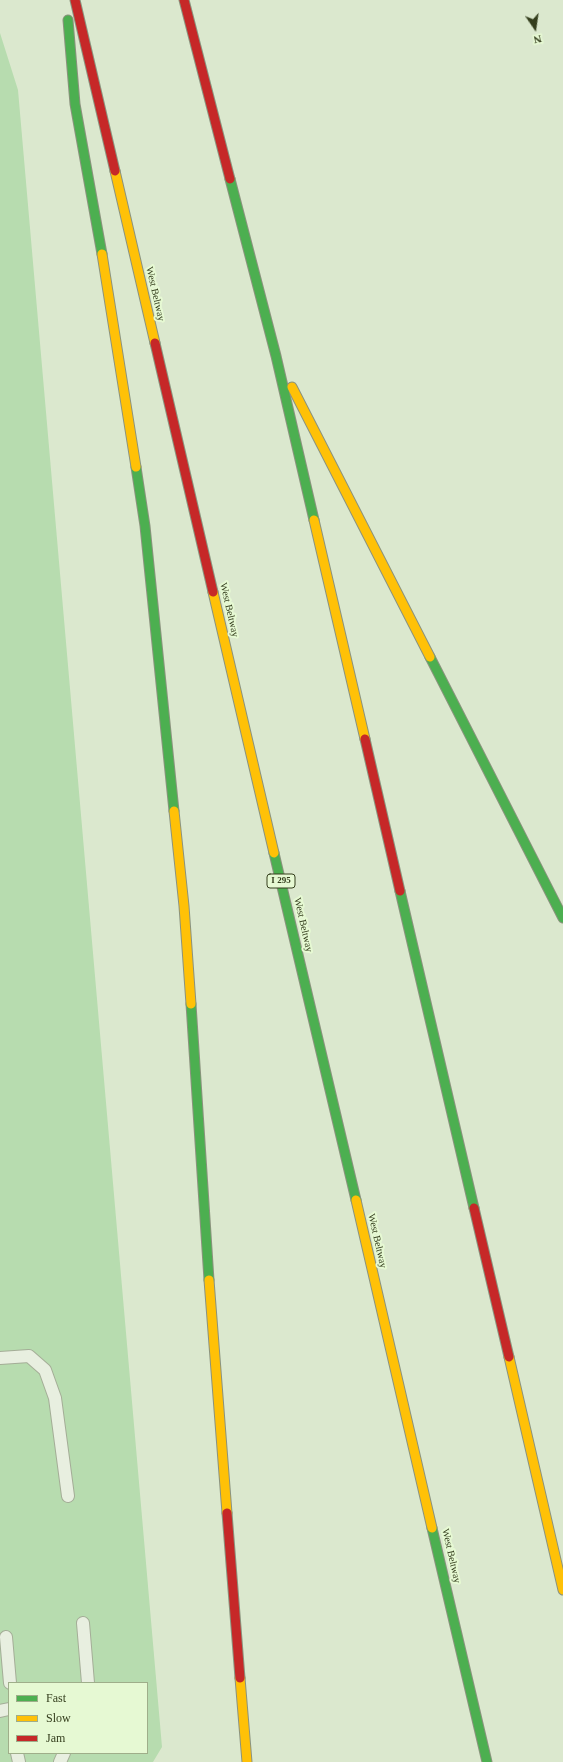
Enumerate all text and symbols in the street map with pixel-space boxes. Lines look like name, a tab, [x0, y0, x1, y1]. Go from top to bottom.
north arrow	[515, 8, 555, 48]
text: N	[532, 33, 543, 46]
street label: West Beltway	[143, 266, 167, 322]
street label: West Beltway	[217, 582, 241, 638]
road number: I 295	[267, 874, 295, 888]
street label: West Beltway	[291, 897, 315, 953]
street label: West Beltway	[365, 1213, 389, 1269]
street label: West Beltway	[439, 1528, 463, 1584]
legend	[8, 1682, 148, 1754]
text: Fast	[46, 1691, 66, 1705]
text: Slow	[46, 1711, 71, 1725]
text: Jam	[46, 1731, 65, 1745]

